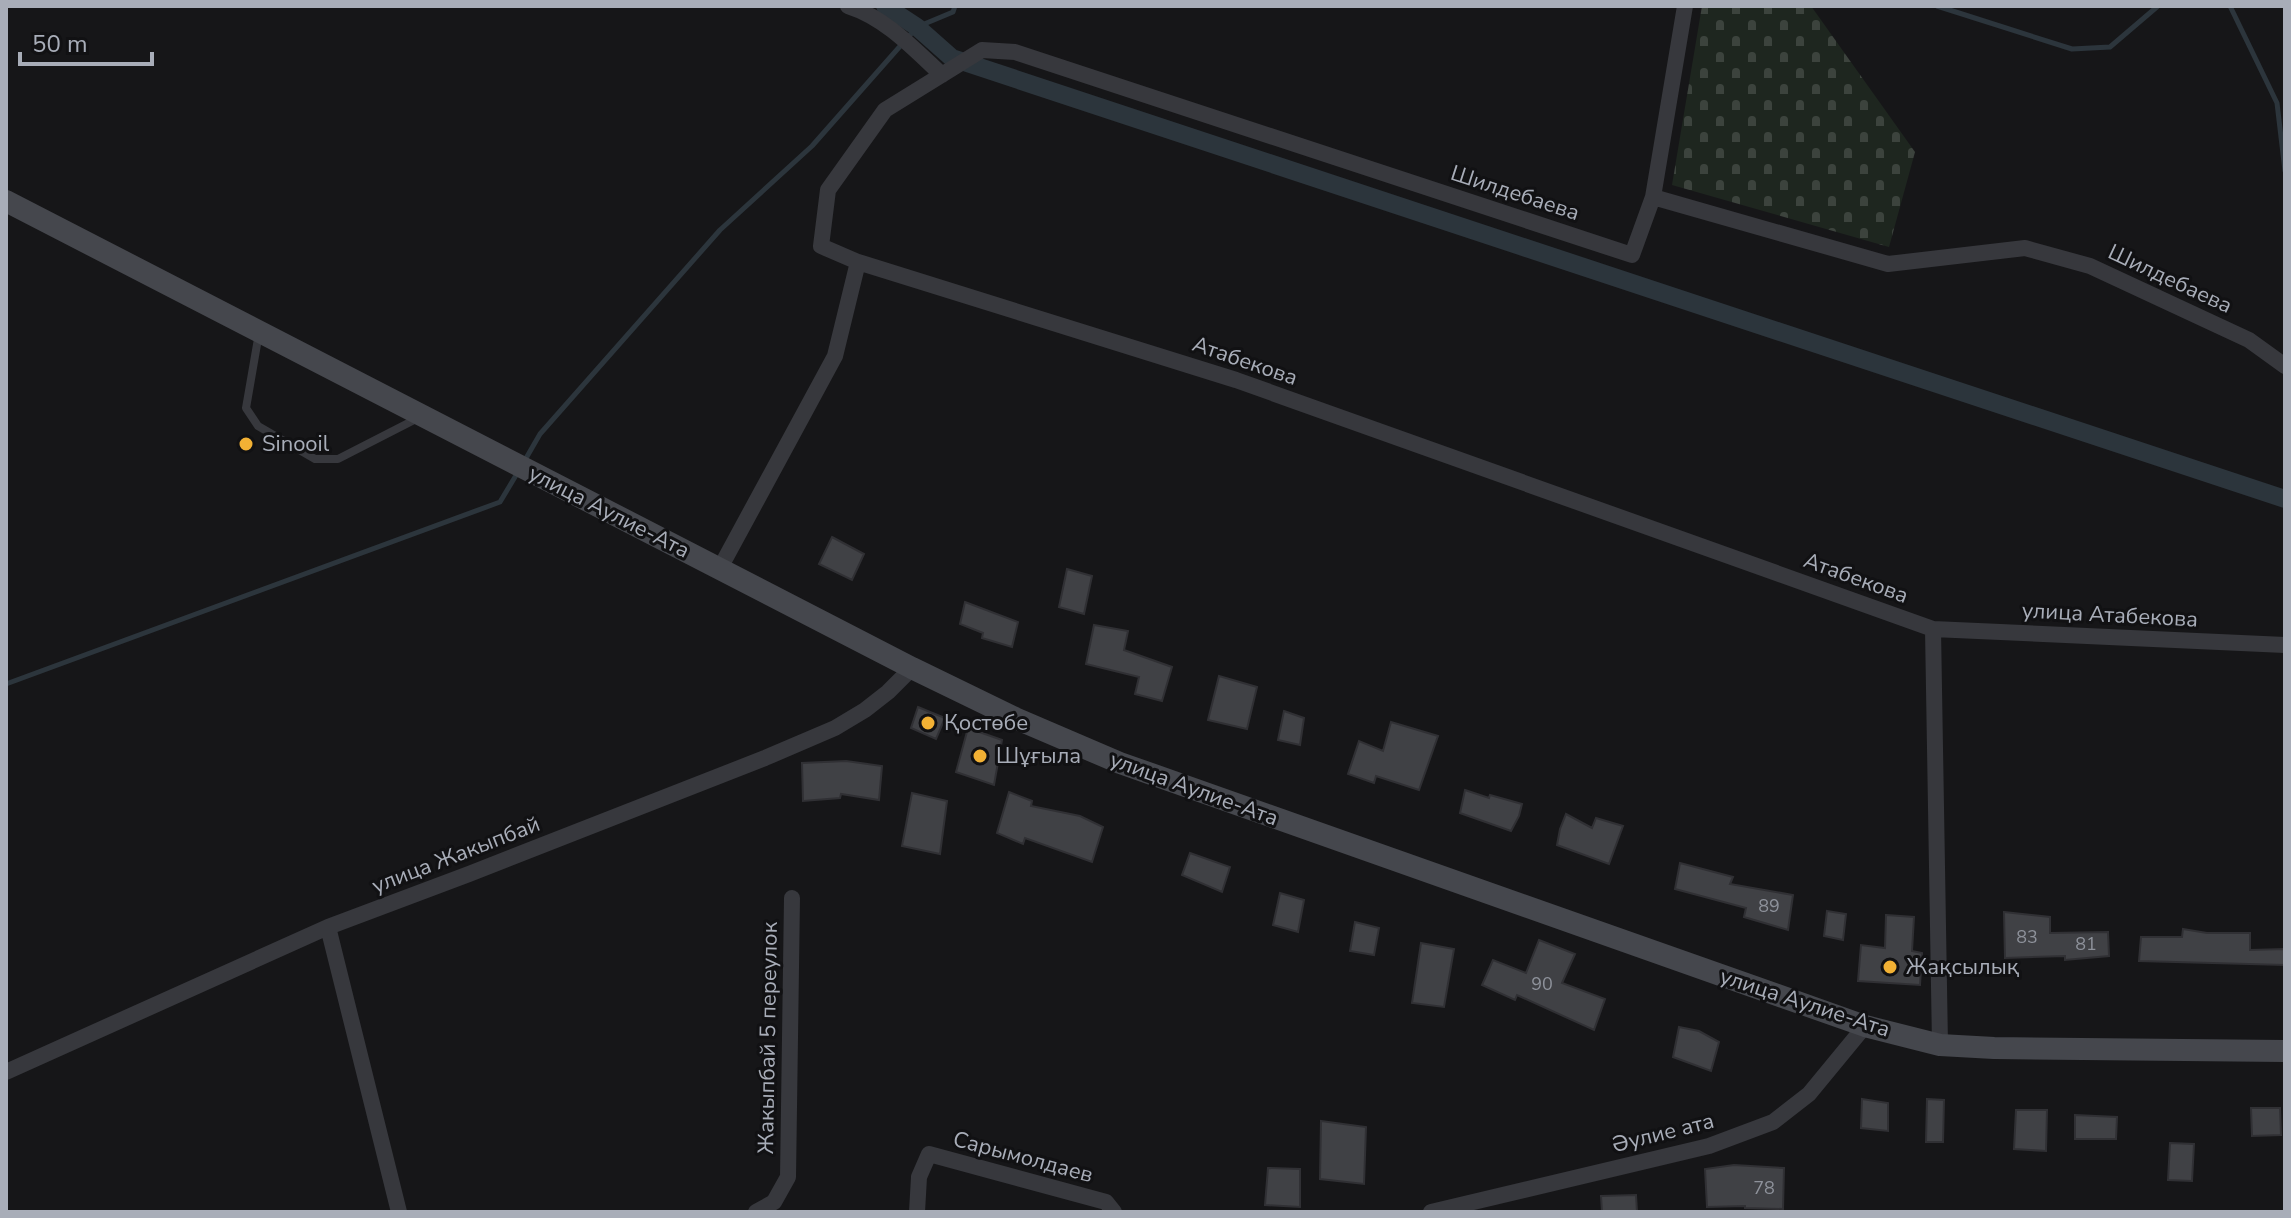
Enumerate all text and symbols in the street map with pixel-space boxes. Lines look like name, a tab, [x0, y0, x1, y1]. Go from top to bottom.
scale bar	[20, 16, 152, 66]
text: 50 m	[32, 28, 88, 60]
street label: Шилдебаева	[1447, 158, 1583, 228]
street label: Шилдебаева	[2103, 237, 2237, 321]
street label: Атабекова	[1188, 329, 1302, 393]
place label: Sinooil	[262, 429, 330, 459]
marker: Sinooil	[237, 435, 255, 453]
street label: улица Аулие-Ата	[523, 458, 695, 566]
street label: Атабекова	[1800, 545, 1912, 611]
street label: улица Атабекова	[2021, 595, 2199, 635]
place label: Қостөбе	[944, 708, 1028, 738]
marker: Қостөбе	[919, 714, 937, 732]
place label: Шұғыла	[996, 741, 1081, 771]
street label: улица Аулие-Ата	[1106, 745, 1282, 833]
marker: Шұғыла	[971, 747, 989, 765]
street label: улица Жакыпбай	[368, 809, 544, 901]
house number: 89	[1758, 894, 1780, 918]
street label: Жакыпбай 5 переулок	[751, 921, 785, 1154]
house number: 83	[2016, 925, 2038, 949]
house number: 81	[2075, 932, 2097, 956]
place label: Жақсылық	[1906, 952, 2020, 982]
marker: Жақсылық	[1881, 958, 1899, 976]
street label: улица Аулие-Ата	[1716, 961, 1894, 1045]
house number: 90	[1531, 972, 1553, 996]
street label: Әулие ата	[1609, 1106, 1717, 1160]
street label: Сарымолдаев	[950, 1124, 1096, 1190]
house number: 78	[1753, 1176, 1775, 1200]

